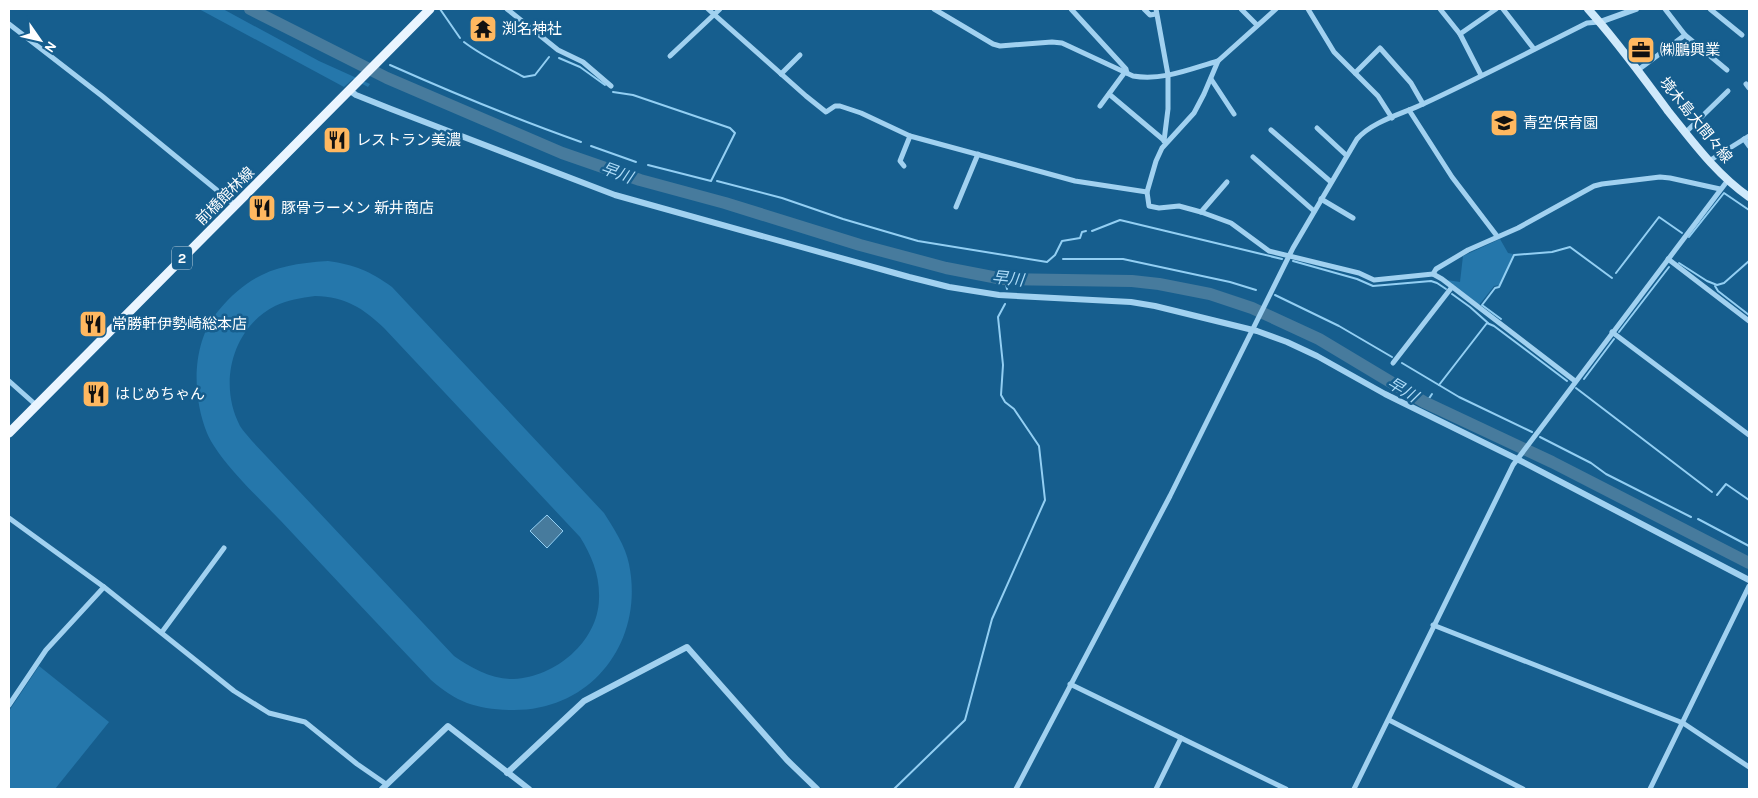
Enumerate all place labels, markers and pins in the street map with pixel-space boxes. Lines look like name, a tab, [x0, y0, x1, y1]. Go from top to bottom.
temple icon: 渕名神社	[468, 14, 498, 44]
place label: 渕名神社	[502, 20, 562, 38]
office icon: ㈱鵬興業	[1626, 35, 1656, 65]
place label: ㈱鵬興業	[1660, 41, 1720, 59]
school or university icon: 青空保育園	[1489, 108, 1519, 138]
place label: 青空保育園	[1523, 114, 1598, 132]
restaurant icon: レストラン美濃	[322, 125, 352, 155]
place label: レストラン美濃	[356, 131, 461, 149]
restaurant icon: 豚骨ラーメン 新井商店	[247, 193, 277, 223]
place label: 豚骨ラーメン 新井商店	[281, 199, 434, 217]
restaurant icon: 常勝軒伊勢崎総本店	[78, 309, 108, 339]
place label: 常勝軒伊勢崎総本店	[112, 315, 247, 333]
restaurant icon: はじめちゃん	[81, 379, 111, 409]
place label: はじめちゃん	[115, 385, 205, 403]

